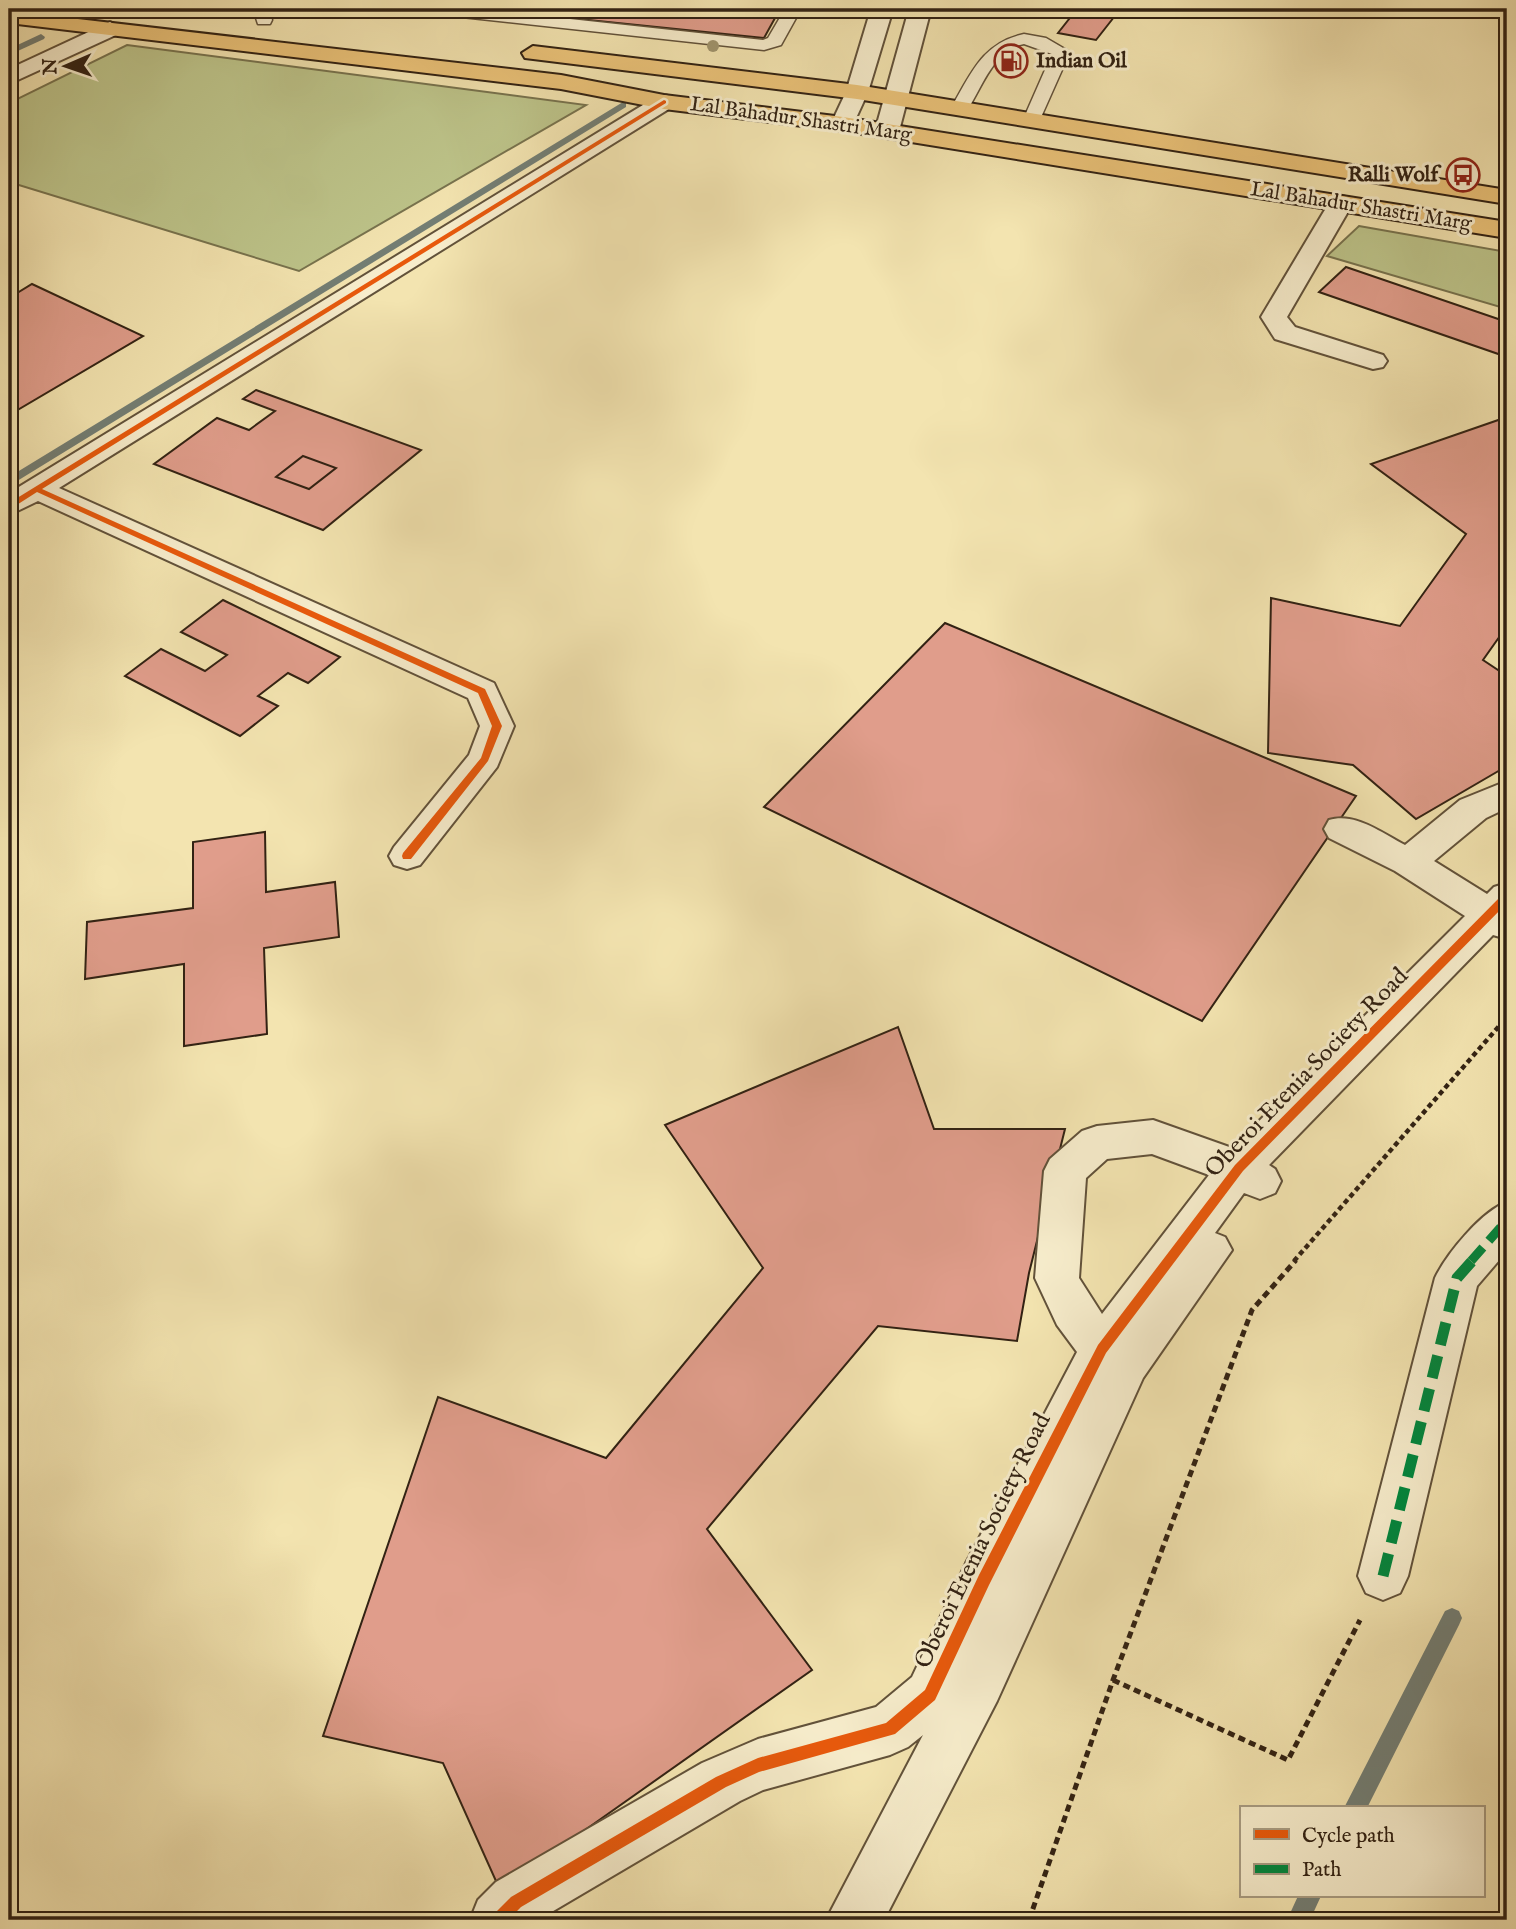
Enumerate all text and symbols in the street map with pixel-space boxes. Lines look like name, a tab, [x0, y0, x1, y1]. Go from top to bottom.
north arrow	[32, 32, 102, 102]
fuel station icon: Indian Oil	[992, 42, 1030, 80]
place label: Indian Oil	[1036, 48, 1128, 75]
text: N	[39, 57, 63, 76]
street label: Lal Bahadur Shastri Marg	[689, 91, 914, 149]
bus stop icon: Ralli Wolf	[1444, 156, 1482, 194]
place label: Ralli Wolf	[1348, 162, 1441, 189]
street label: Lal Bahadur Shastri Marg	[1249, 176, 1474, 238]
street label: Oberoi Etenia Society Road	[1199, 961, 1416, 1185]
street label: Oberoi Etenia Society Road	[908, 1408, 1058, 1674]
legend	[1240, 1806, 1484, 1898]
text: Cycle path	[1302, 1823, 1395, 1850]
text: Path	[1302, 1857, 1341, 1884]

